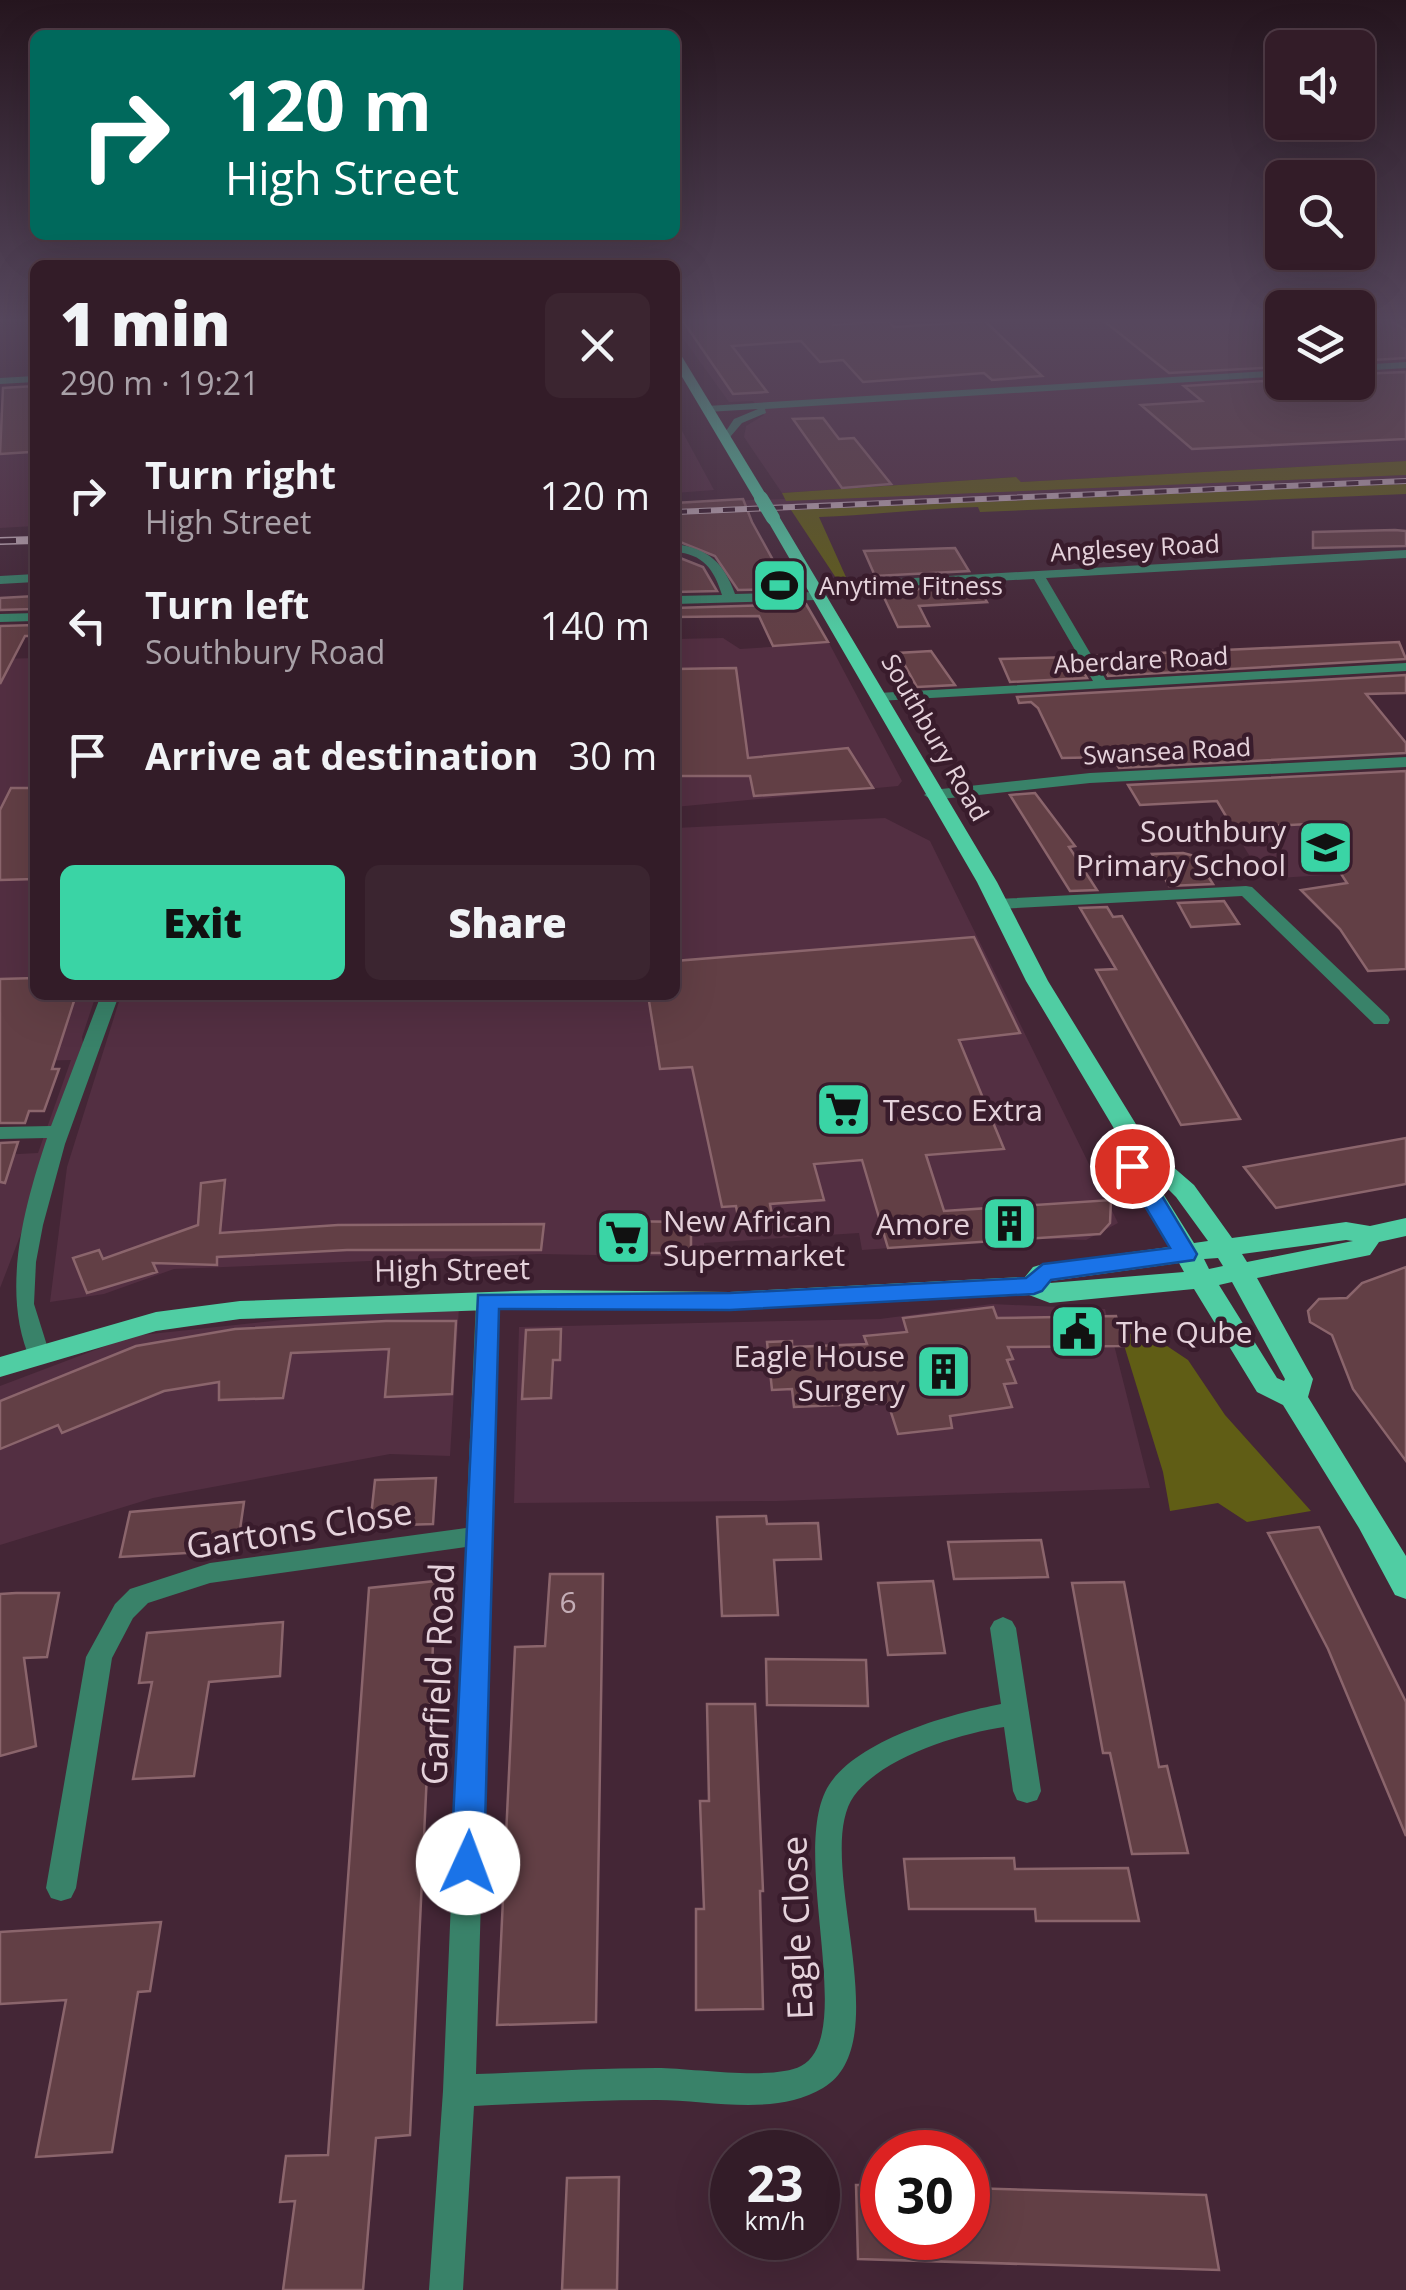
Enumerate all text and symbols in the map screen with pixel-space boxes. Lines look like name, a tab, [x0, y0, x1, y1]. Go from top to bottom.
map controls	[1265, 30, 1375, 400]
button: sound	[1265, 30, 1375, 140]
text: 120 m	[225, 56, 432, 152]
icon: right	[60, 70, 190, 200]
text: High Street	[225, 147, 459, 208]
button: search	[1265, 160, 1375, 270]
text: 1 min	[60, 282, 230, 364]
button: layers	[1265, 290, 1375, 400]
button: close	[545, 293, 650, 398]
text: 290 m · 19:21	[60, 361, 259, 404]
text: Turn right	[145, 448, 336, 500]
icon: right	[60, 468, 115, 523]
text: 120 m	[540, 469, 650, 521]
text: High Street	[145, 500, 311, 543]
street label: Anglesey Road	[1049, 526, 1221, 568]
sports icon: Anytime Fitness	[750, 555, 810, 615]
place label: Anytime Fitness	[819, 568, 1003, 602]
text: Turn left	[145, 578, 309, 630]
icon: left	[60, 598, 115, 653]
text: 140 m	[540, 599, 650, 651]
text: Southbury Road	[145, 630, 385, 673]
street label: Aberdare Road	[1053, 637, 1229, 681]
street label: Southbury Road	[874, 647, 998, 827]
icon: arrive	[60, 728, 115, 783]
text: Arrive at destination	[145, 729, 539, 781]
text: 30 m	[569, 729, 657, 781]
street label: Swansea Road	[1082, 729, 1252, 771]
place label: Southbury Primary School	[1076, 810, 1287, 885]
school or university icon: Southbury Primary School	[1295, 817, 1355, 877]
button: Exit	[60, 865, 345, 980]
button: Share	[365, 865, 650, 980]
supermarket icon: Tesco Extra	[814, 1079, 874, 1139]
place label: Tesco Extra	[883, 1089, 1043, 1130]
pin	[1090, 1124, 1175, 1209]
icon: arrive	[1105, 1139, 1160, 1194]
building icon: Amore	[979, 1193, 1039, 1253]
place label: New African Supermarket	[663, 1200, 845, 1275]
place label: Amore	[876, 1203, 970, 1244]
supermarket icon: New African Supermarket	[594, 1207, 654, 1267]
street label: High Street	[374, 1247, 530, 1291]
public building icon: The Qube	[1047, 1301, 1107, 1361]
place label: The Qube	[1116, 1311, 1253, 1352]
place label: Eagle House Surgery	[733, 1335, 906, 1410]
building icon: Eagle House Surgery	[914, 1342, 974, 1402]
street label: Gartons Close	[183, 1487, 415, 1569]
street label: Garfield Road	[410, 1562, 464, 1786]
house number: 6	[559, 1581, 577, 1622]
position arrow	[416, 1811, 520, 1915]
street label: Eagle Close	[769, 1835, 823, 2021]
speed limit sign: 30	[860, 2130, 990, 2260]
text: 23	[746, 2149, 804, 2217]
text: km/h	[745, 2203, 805, 2237]

